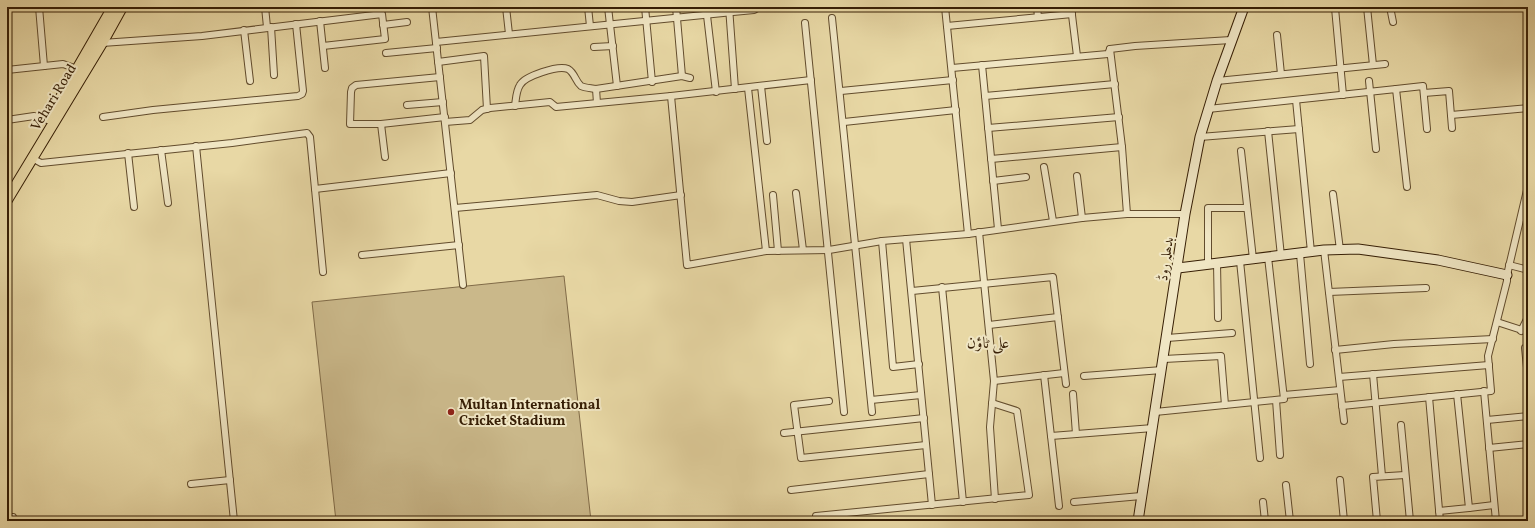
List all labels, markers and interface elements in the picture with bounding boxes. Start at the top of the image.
street label: Vehari Road [27,61,82,135]
street label: بدھلہ روڈ [1154,236,1179,282]
district label: علی ٹاؤن [967,333,1009,355]
place label: Multan International Cricket Stadium [459,396,600,431]
marker: Multan International Cricket Stadium [446,407,456,417]

